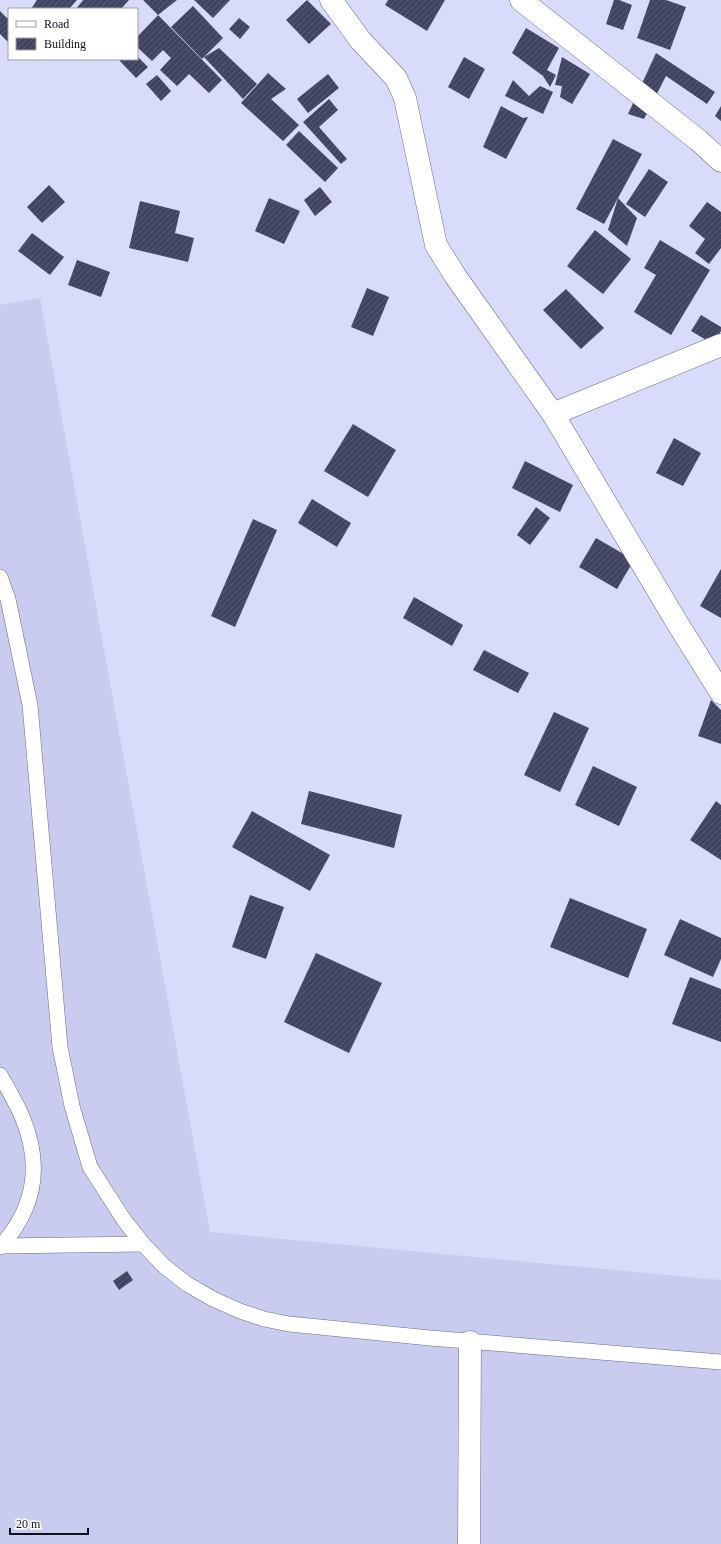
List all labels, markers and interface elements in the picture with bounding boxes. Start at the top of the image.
legend [8,8,138,60]
text: Road [44,17,69,31]
text: Building [44,37,86,51]
scale bar [10,1510,88,1536]
text: 20 m [16,1517,41,1531]

